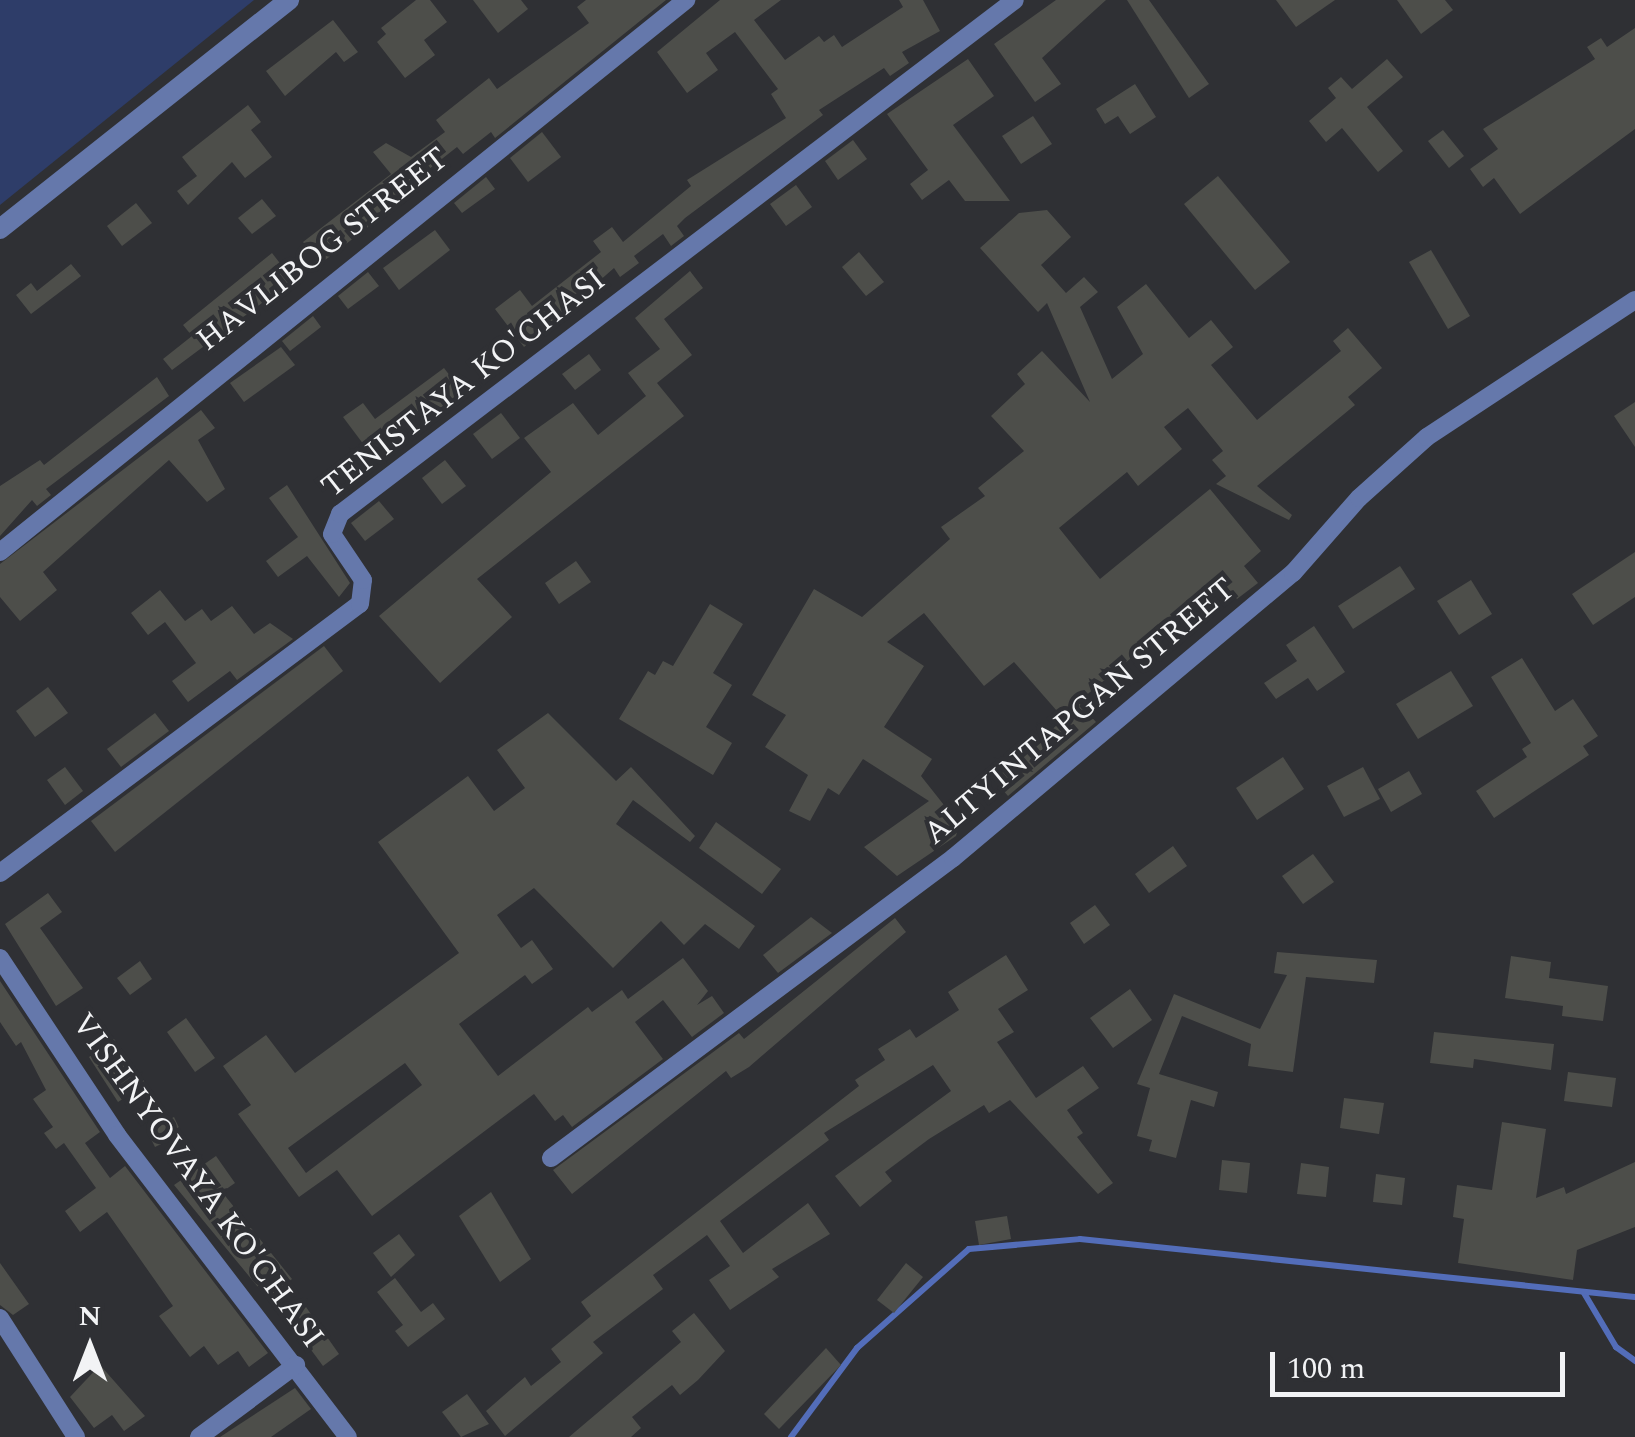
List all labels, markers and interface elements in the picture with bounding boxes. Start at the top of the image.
street label: HАVLIBOG STREET [190,140,456,360]
street label: TENISTAYA KO'CHASI [314,261,614,507]
street label: ALTYINTAPGAN STREET [916,570,1244,854]
street label: VISHNYOVAYA KO'CHASI [63,1006,331,1356]
north arrow [40,1297,140,1397]
scale bar [1275,1332,1570,1394]
text: 100 m [1287,1346,1365,1392]

